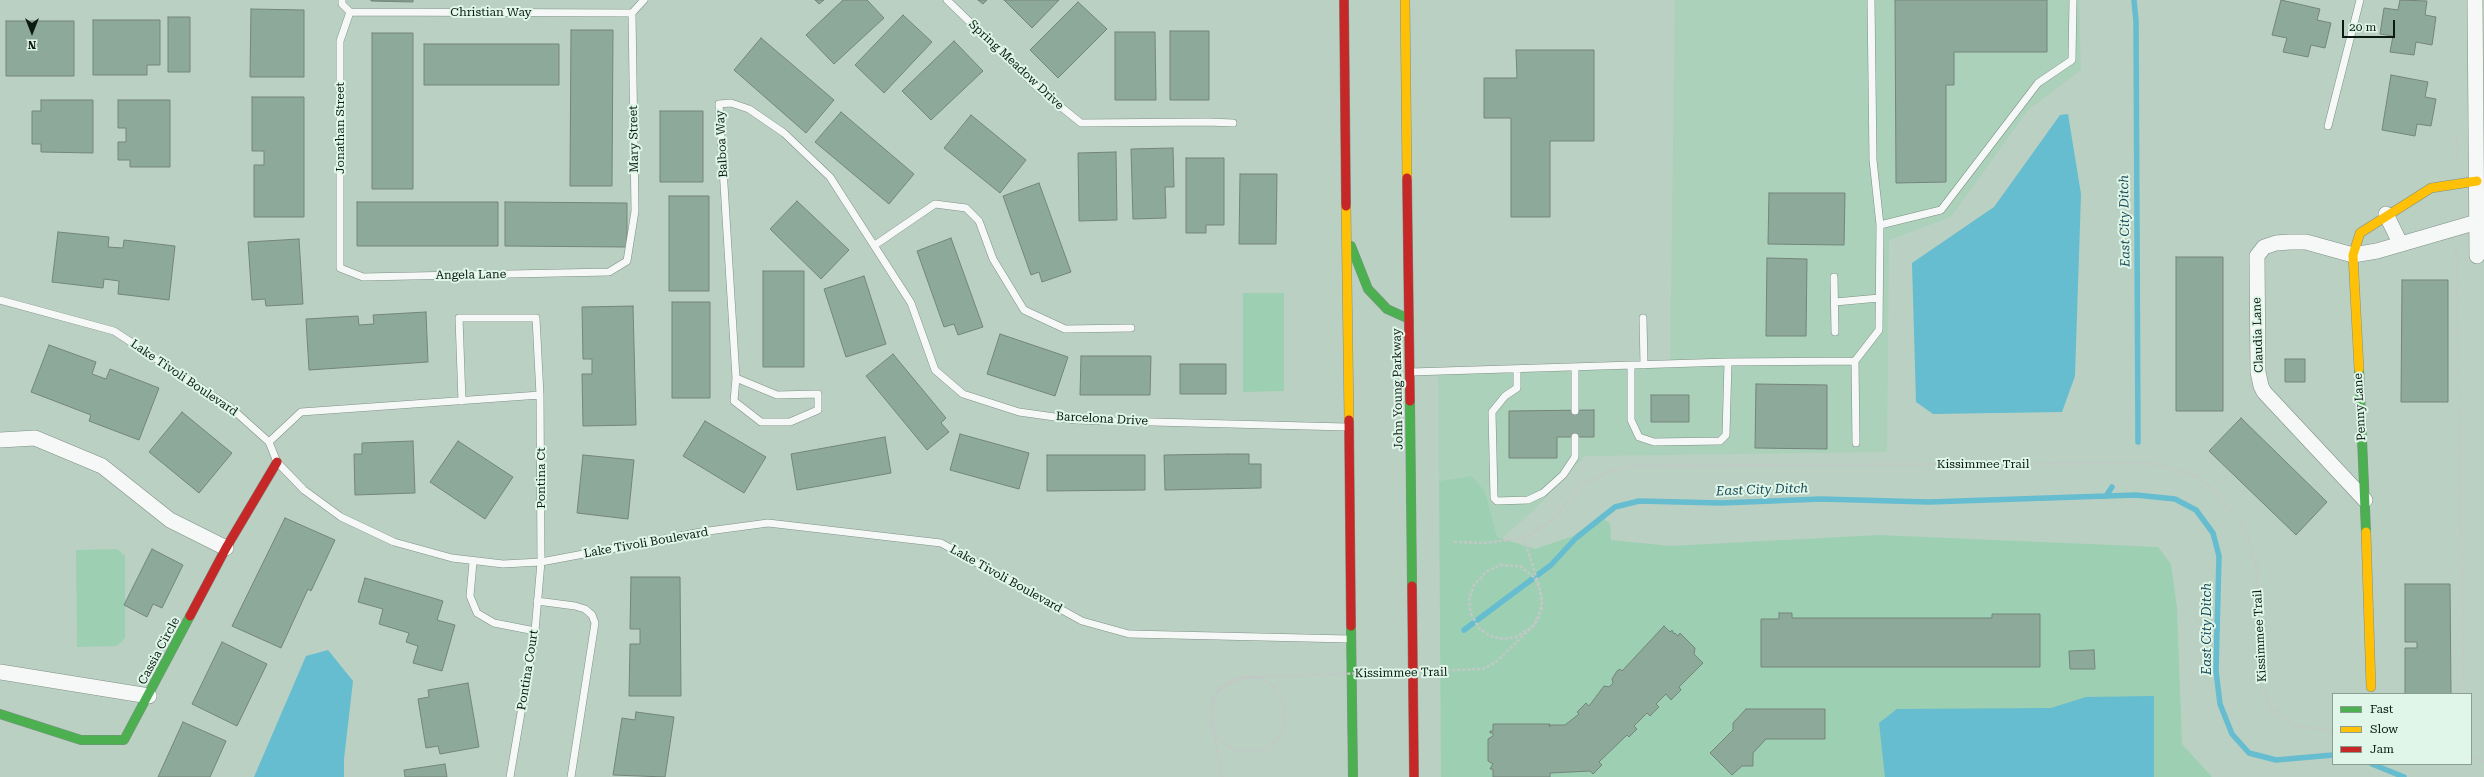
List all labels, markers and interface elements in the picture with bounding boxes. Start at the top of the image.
street label: Christian Way [450,5,532,19]
north arrow [12,12,52,52]
scale bar [2344,12,2397,38]
street label: Spring Meadow Drive [965,17,1067,113]
text: 20 m [2349,20,2376,34]
text: N [28,38,36,51]
street label: Jonathan Street [333,82,347,174]
street label: Mary Street [626,105,642,173]
street label: Balboa Way [713,110,731,178]
water label: East City Ditch [2116,175,2134,267]
street label: Angela Lane [436,267,506,283]
street label: Claudia Lane [2249,297,2267,373]
street label: John Young Parkway [1390,328,1406,450]
street label: Lake Tivoli Boulevard [128,337,240,419]
street label: Penny Lane [2351,373,2369,441]
street label: Barcelona Drive [1056,409,1148,429]
street label: Pontina Ct [534,447,548,509]
street label: Kissimmee Trail [1937,457,2029,471]
water label: East City Ditch [1716,481,1808,499]
street label: Lake Tivoli Boulevard [583,525,709,561]
street label: Lake Tivoli Boulevard [947,542,1065,616]
water label: East City Ditch [2199,583,2215,675]
street label: Kissimmee Trail [2250,589,2270,683]
street label: Cassia Circle [135,615,183,687]
street label: Pontina Court [515,629,541,711]
street label: Kissimmee Trail [1355,665,1447,681]
legend [2332,693,2472,765]
text: Fast [2370,702,2393,716]
text: Slow [2370,722,2398,736]
text: Jam [2370,742,2394,756]

